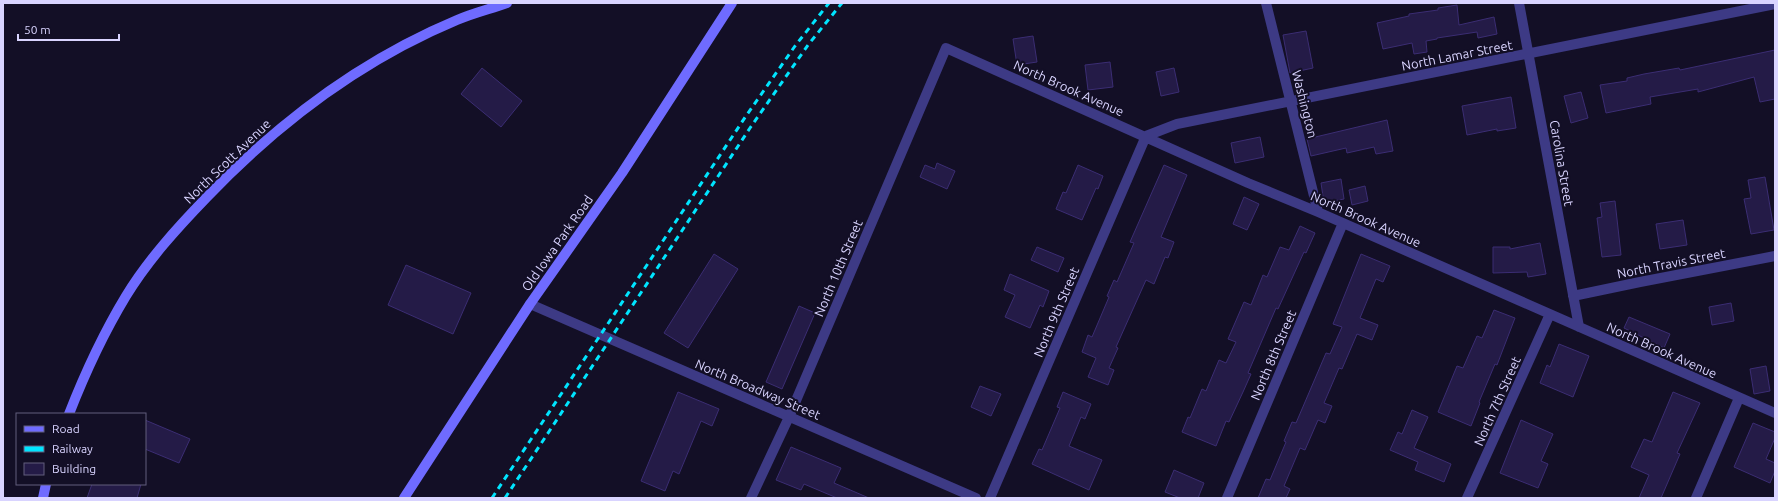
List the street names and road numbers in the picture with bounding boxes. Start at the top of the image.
street label: North Lamar Street [1400,37,1514,73]
street label: North Brook Avenue [1012,57,1126,119]
street label: Washington [1290,68,1320,140]
street label: North Scott Avenue [181,116,273,206]
street label: Carolina Street [1548,119,1576,207]
street label: North Brook Avenue [1309,188,1423,250]
street label: Old Iowa Park Road [519,192,595,294]
street label: North 10th Street [811,217,865,319]
street label: North Travis Street [1616,246,1726,280]
street label: North 9th Street [1031,265,1081,359]
street label: North 8th Street [1248,308,1298,402]
street label: North Brook Avenue [1605,319,1719,381]
street label: North 7th Street [1471,354,1523,448]
street label: North Broadway Street [693,356,823,422]

